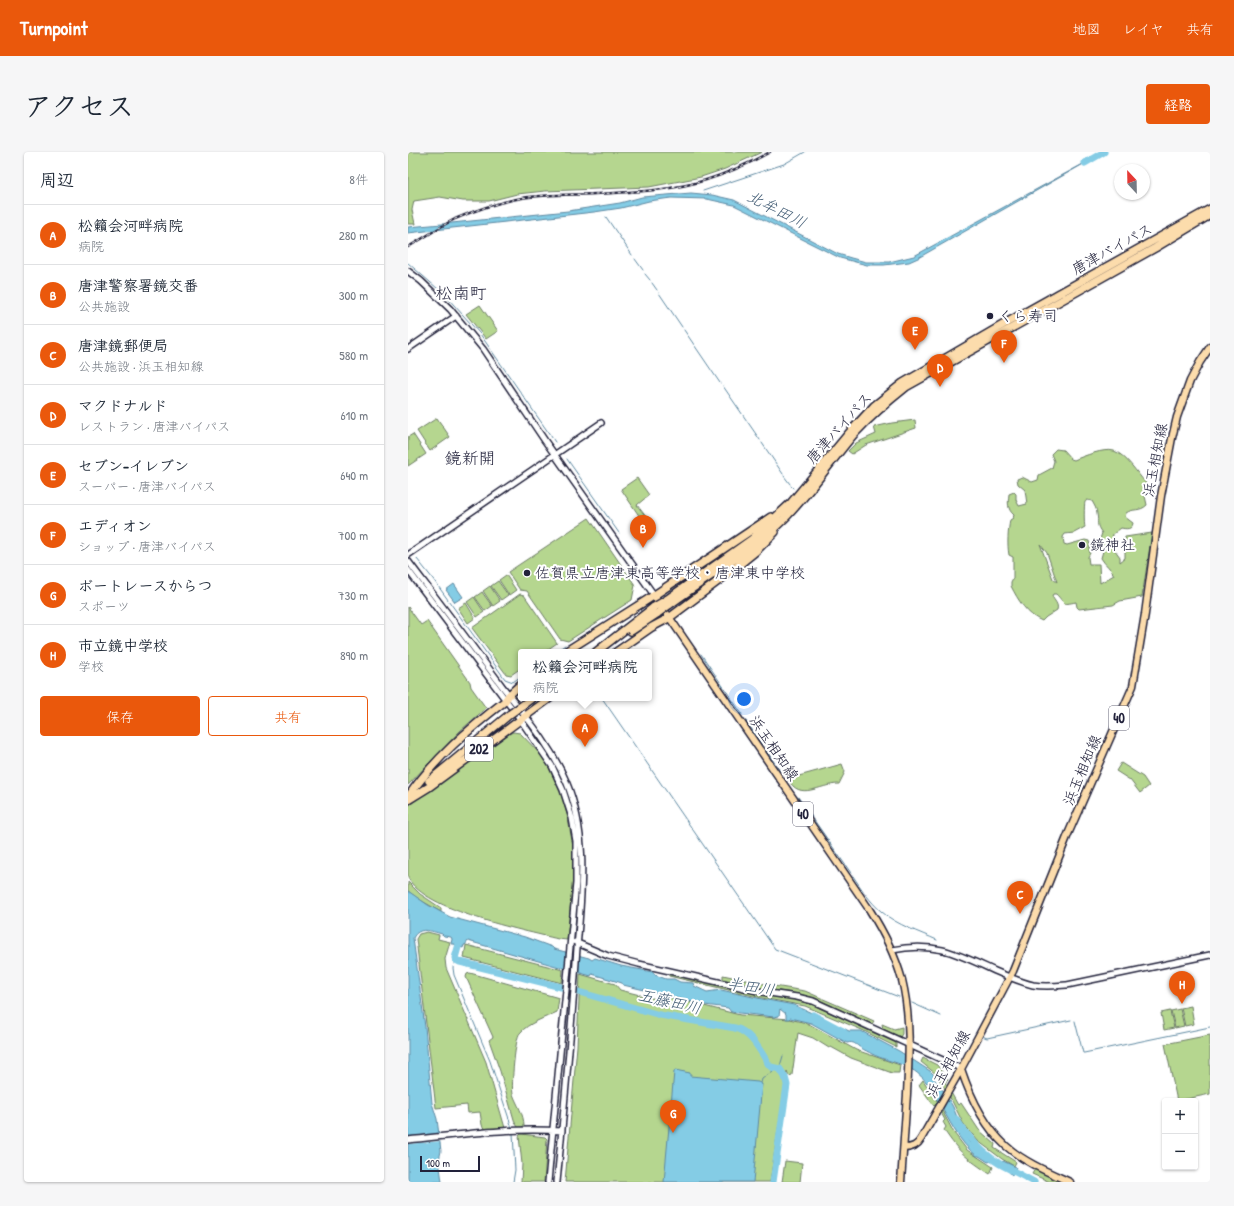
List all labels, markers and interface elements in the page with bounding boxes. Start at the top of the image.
text: Turnpoint [20,15,88,41]
text: 地図 [1073,19,1101,38]
text: レイヤ [1123,19,1164,38]
text: 共有 [1186,19,1214,38]
button: 経路 [1146,84,1210,124]
text: アクセス [24,87,134,125]
north arrow [1114,164,1150,200]
text: 周辺 [40,168,74,191]
text: 8件 [349,170,368,188]
water label: 北牟田川 [743,185,811,233]
text: 松籟会河畔病院 [78,215,183,236]
street label: 唐津バイパス [1067,218,1156,279]
text: A [50,226,56,244]
text: 280 m [339,226,368,244]
text: 病院 [78,237,104,255]
text: 唐津警察署鏡交番 [78,275,198,296]
district label: 松南町 [436,281,487,304]
text: B [50,286,56,304]
text: 300 m [339,286,368,304]
text: 公共施設 [78,297,130,315]
place label: くら寿司 [998,305,1058,326]
marker: くら寿司 [985,311,995,321]
pin: E [902,317,928,350]
pin: F [991,330,1017,363]
text: 唐津鏡郵便局 [78,335,168,356]
text: C [49,346,57,364]
text: 580 m [339,346,368,364]
pin: D [927,354,953,387]
text: 公共施設 · 浜玉相知線 [78,357,204,375]
street label: 唐津バイパス [801,387,876,468]
text: マクドナルド [78,395,167,416]
text: D [50,406,56,424]
text: 610 m [340,406,368,424]
text: レストラン · 唐津バイパス [78,417,230,435]
street label: 浜玉相知線 [1137,421,1172,499]
district label: 鏡新開 [445,446,496,469]
text: セブン-イレブン [78,455,189,476]
text: E [50,466,56,484]
text: 640 m [340,466,368,484]
text: スーパー · 唐津バイパス [78,477,216,495]
text: エディオン [78,515,152,536]
pin: B [630,515,656,548]
text: F [51,526,55,544]
text: 700 m [338,526,368,544]
place label: 鏡神社 [1090,534,1135,555]
text: ショップ · 唐津バイパス [78,537,216,555]
marker: 鏡神社 [1077,540,1087,550]
place label: 佐賀県立唐津東高等学校・唐津東中学校 [535,562,805,583]
marker: 佐賀県立唐津東高等学校・唐津東中学校 [522,568,532,578]
text: ボートレースからつ [78,575,212,596]
text: G [50,586,56,604]
text: 730 m [338,586,368,604]
text: スポーツ [78,597,130,615]
text: 市立鏡中学校 [78,635,168,656]
text: H [50,646,56,664]
text: 890 m [340,646,368,664]
popup [518,649,652,701]
text: 松籟会河畔病院 [532,656,638,677]
text: 学校 [78,657,104,675]
text: 病院 [532,678,559,696]
your location [734,689,754,709]
button: 保存 [40,696,200,736]
button: 共有 [208,696,368,736]
road number: 40 [1109,706,1129,730]
street label: 浜玉相知線 [745,711,804,785]
pin: A [572,714,598,747]
street label: 浜玉相知線 [1057,731,1106,808]
road number: 202 [465,737,493,761]
road number: 40 [793,802,813,826]
pin: C [1007,881,1033,914]
water label: 半田川 [726,971,776,1001]
pin: H [1169,971,1195,1004]
water label: 五藤田川 [636,983,704,1019]
street label: 浜玉相知線 [920,1026,975,1102]
map controls [1162,1098,1198,1170]
button: + [1162,1098,1198,1134]
pin: G [660,1100,686,1133]
button: − [1162,1134,1198,1170]
scale bar [420,1154,480,1173]
text: 100 m [426,1156,450,1170]

